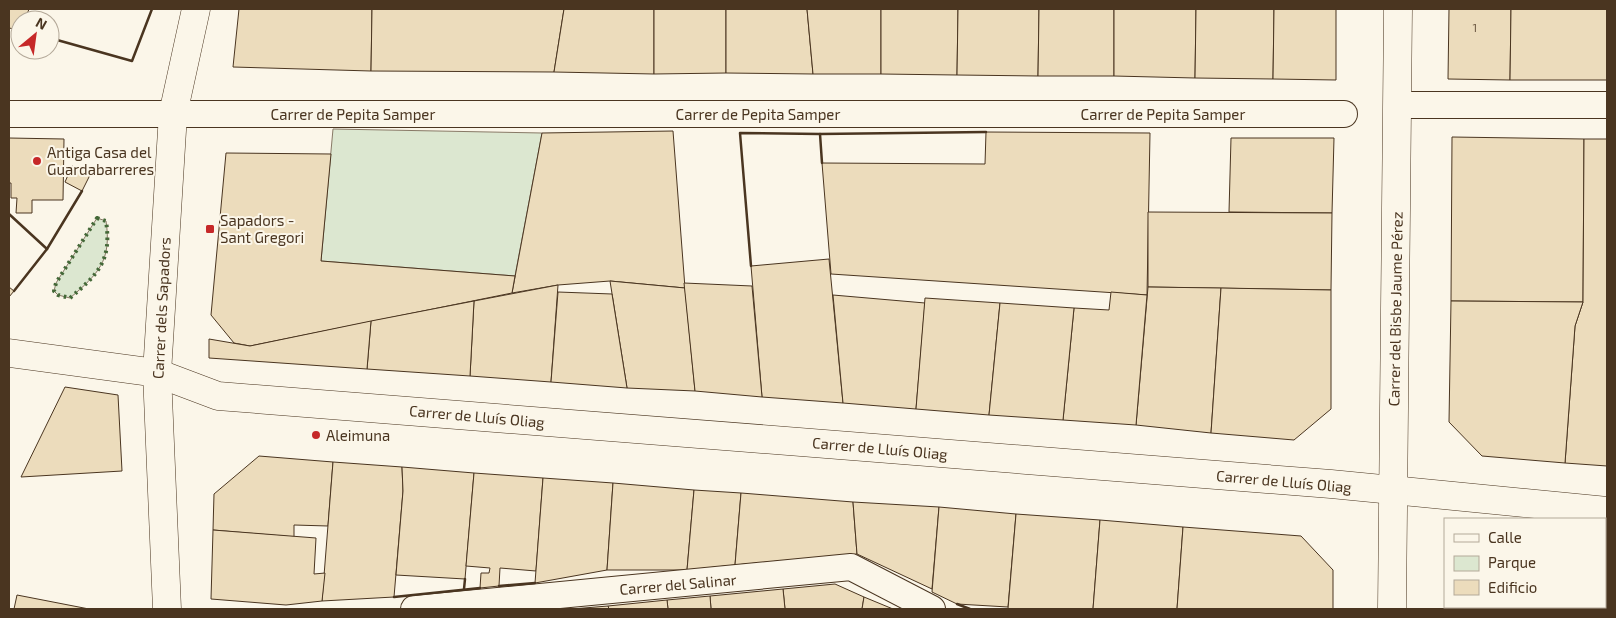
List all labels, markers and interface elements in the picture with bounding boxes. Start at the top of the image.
north arrow [10,10,60,60]
text: N [33,13,50,33]
house number: 1 [1473,20,1477,34]
street label: Carrer de Pepita Samper [271,105,435,123]
street label: Carrer de Pepita Samper [676,105,840,123]
street label: Carrer de Pepita Samper [1081,105,1245,123]
place label: Antiga Casa del Guardabarreres [47,143,154,178]
marker: Antiga Casa del Guardabarreres [31,155,43,167]
place label: Sapadors - Sant Gregori [220,211,304,246]
street label: Carrer del Bisbe Jaume Pérez [1384,211,1406,407]
marker: Sapadors - Sant Gregori [204,223,216,235]
street label: Carrer dels Sapadors [148,237,174,379]
street label: Carrer de Lluís Oliag [409,401,546,431]
place label: Aleimuna [326,426,390,444]
marker: Aleimuna [310,429,322,441]
street label: Carrer de Lluís Oliag [812,433,949,463]
street label: Carrer de Lluís Oliag [1216,466,1353,496]
legend [1444,518,1606,608]
text: Calle [1488,528,1522,546]
text: Parque [1488,553,1536,571]
street label: Carrer del Salinar [619,570,737,598]
text: Edificio [1488,578,1537,596]

